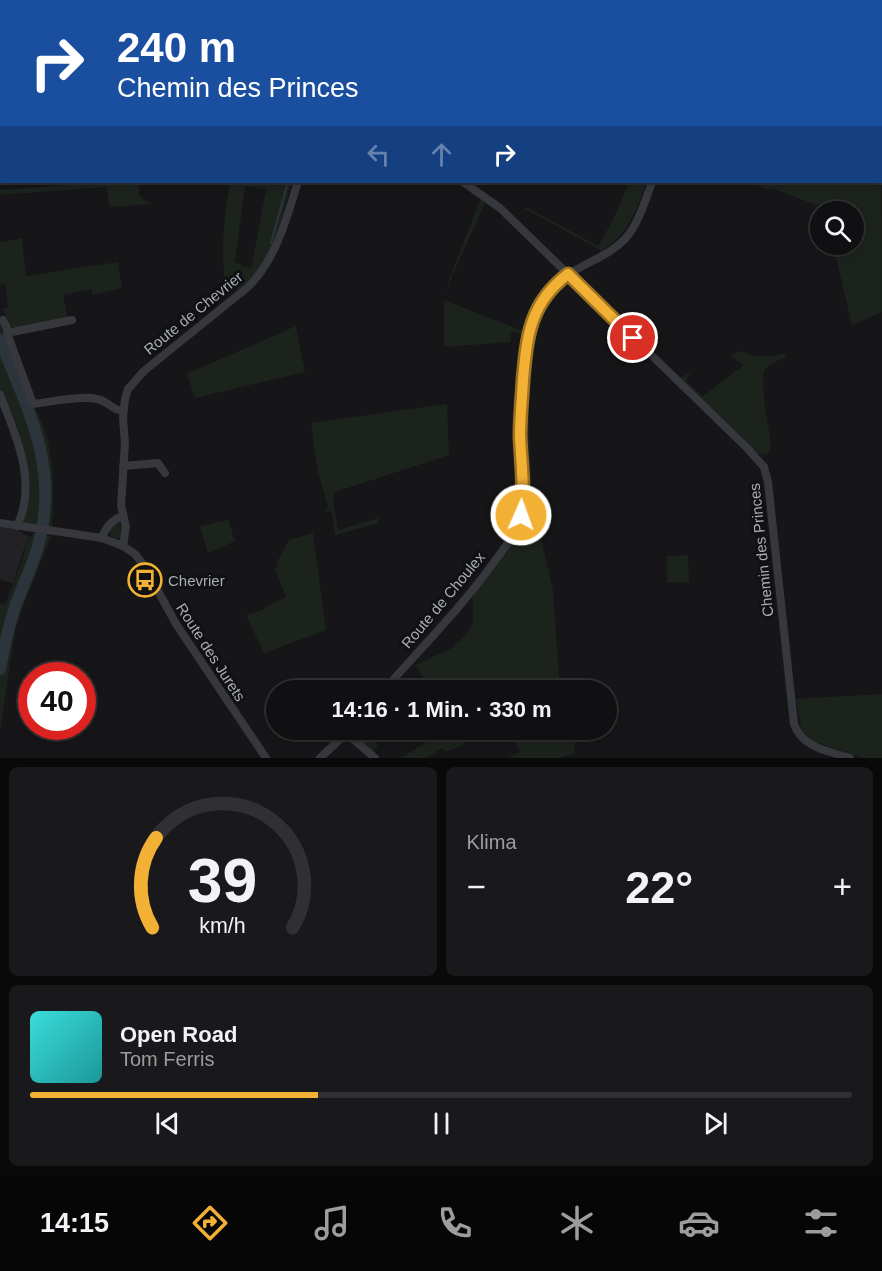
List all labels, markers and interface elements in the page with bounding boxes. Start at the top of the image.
icon: right [18,24,96,102]
text: 240 m [117,24,236,71]
text: Chemin des Princes [117,73,359,103]
icon: left [362,138,395,171]
icon: ahead [425,138,458,171]
icon: right [488,138,521,171]
map controls [810,201,864,255]
button: search [810,201,864,255]
street label: Route de Chevrier [140,268,246,358]
pin [607,312,658,363]
icon: arrive [616,321,649,354]
street label: Chemin des Princes [746,482,776,618]
position arrow [489,483,553,547]
street label: Route de Choulex [398,548,488,651]
bus stop icon: Chevrier [127,562,163,598]
place label: Chevrier [168,572,225,589]
street label: Route des Jurets [173,600,249,704]
speed limit sign: 40 [18,662,96,740]
text: 14:16 · 1 Min. · 330 m [331,697,552,722]
text: Klima [467,831,517,853]
text: 39 [188,846,257,915]
text: 22° [625,862,693,913]
text: − [467,868,486,905]
text: + [833,868,852,905]
text: km/h [200,915,246,939]
text: Open Road [120,1022,237,1047]
text: Tom Ferris [120,1048,214,1070]
icon: previous [151,1107,184,1140]
icon: pause [425,1107,458,1140]
icon: next [699,1107,732,1140]
icon: directions [189,1202,231,1244]
icon: music [311,1202,353,1244]
icon: phone [434,1202,476,1244]
icon: climate [556,1202,598,1244]
icon: car [678,1202,720,1244]
icon: filters [800,1202,842,1244]
text: 14:15 [40,1208,109,1238]

